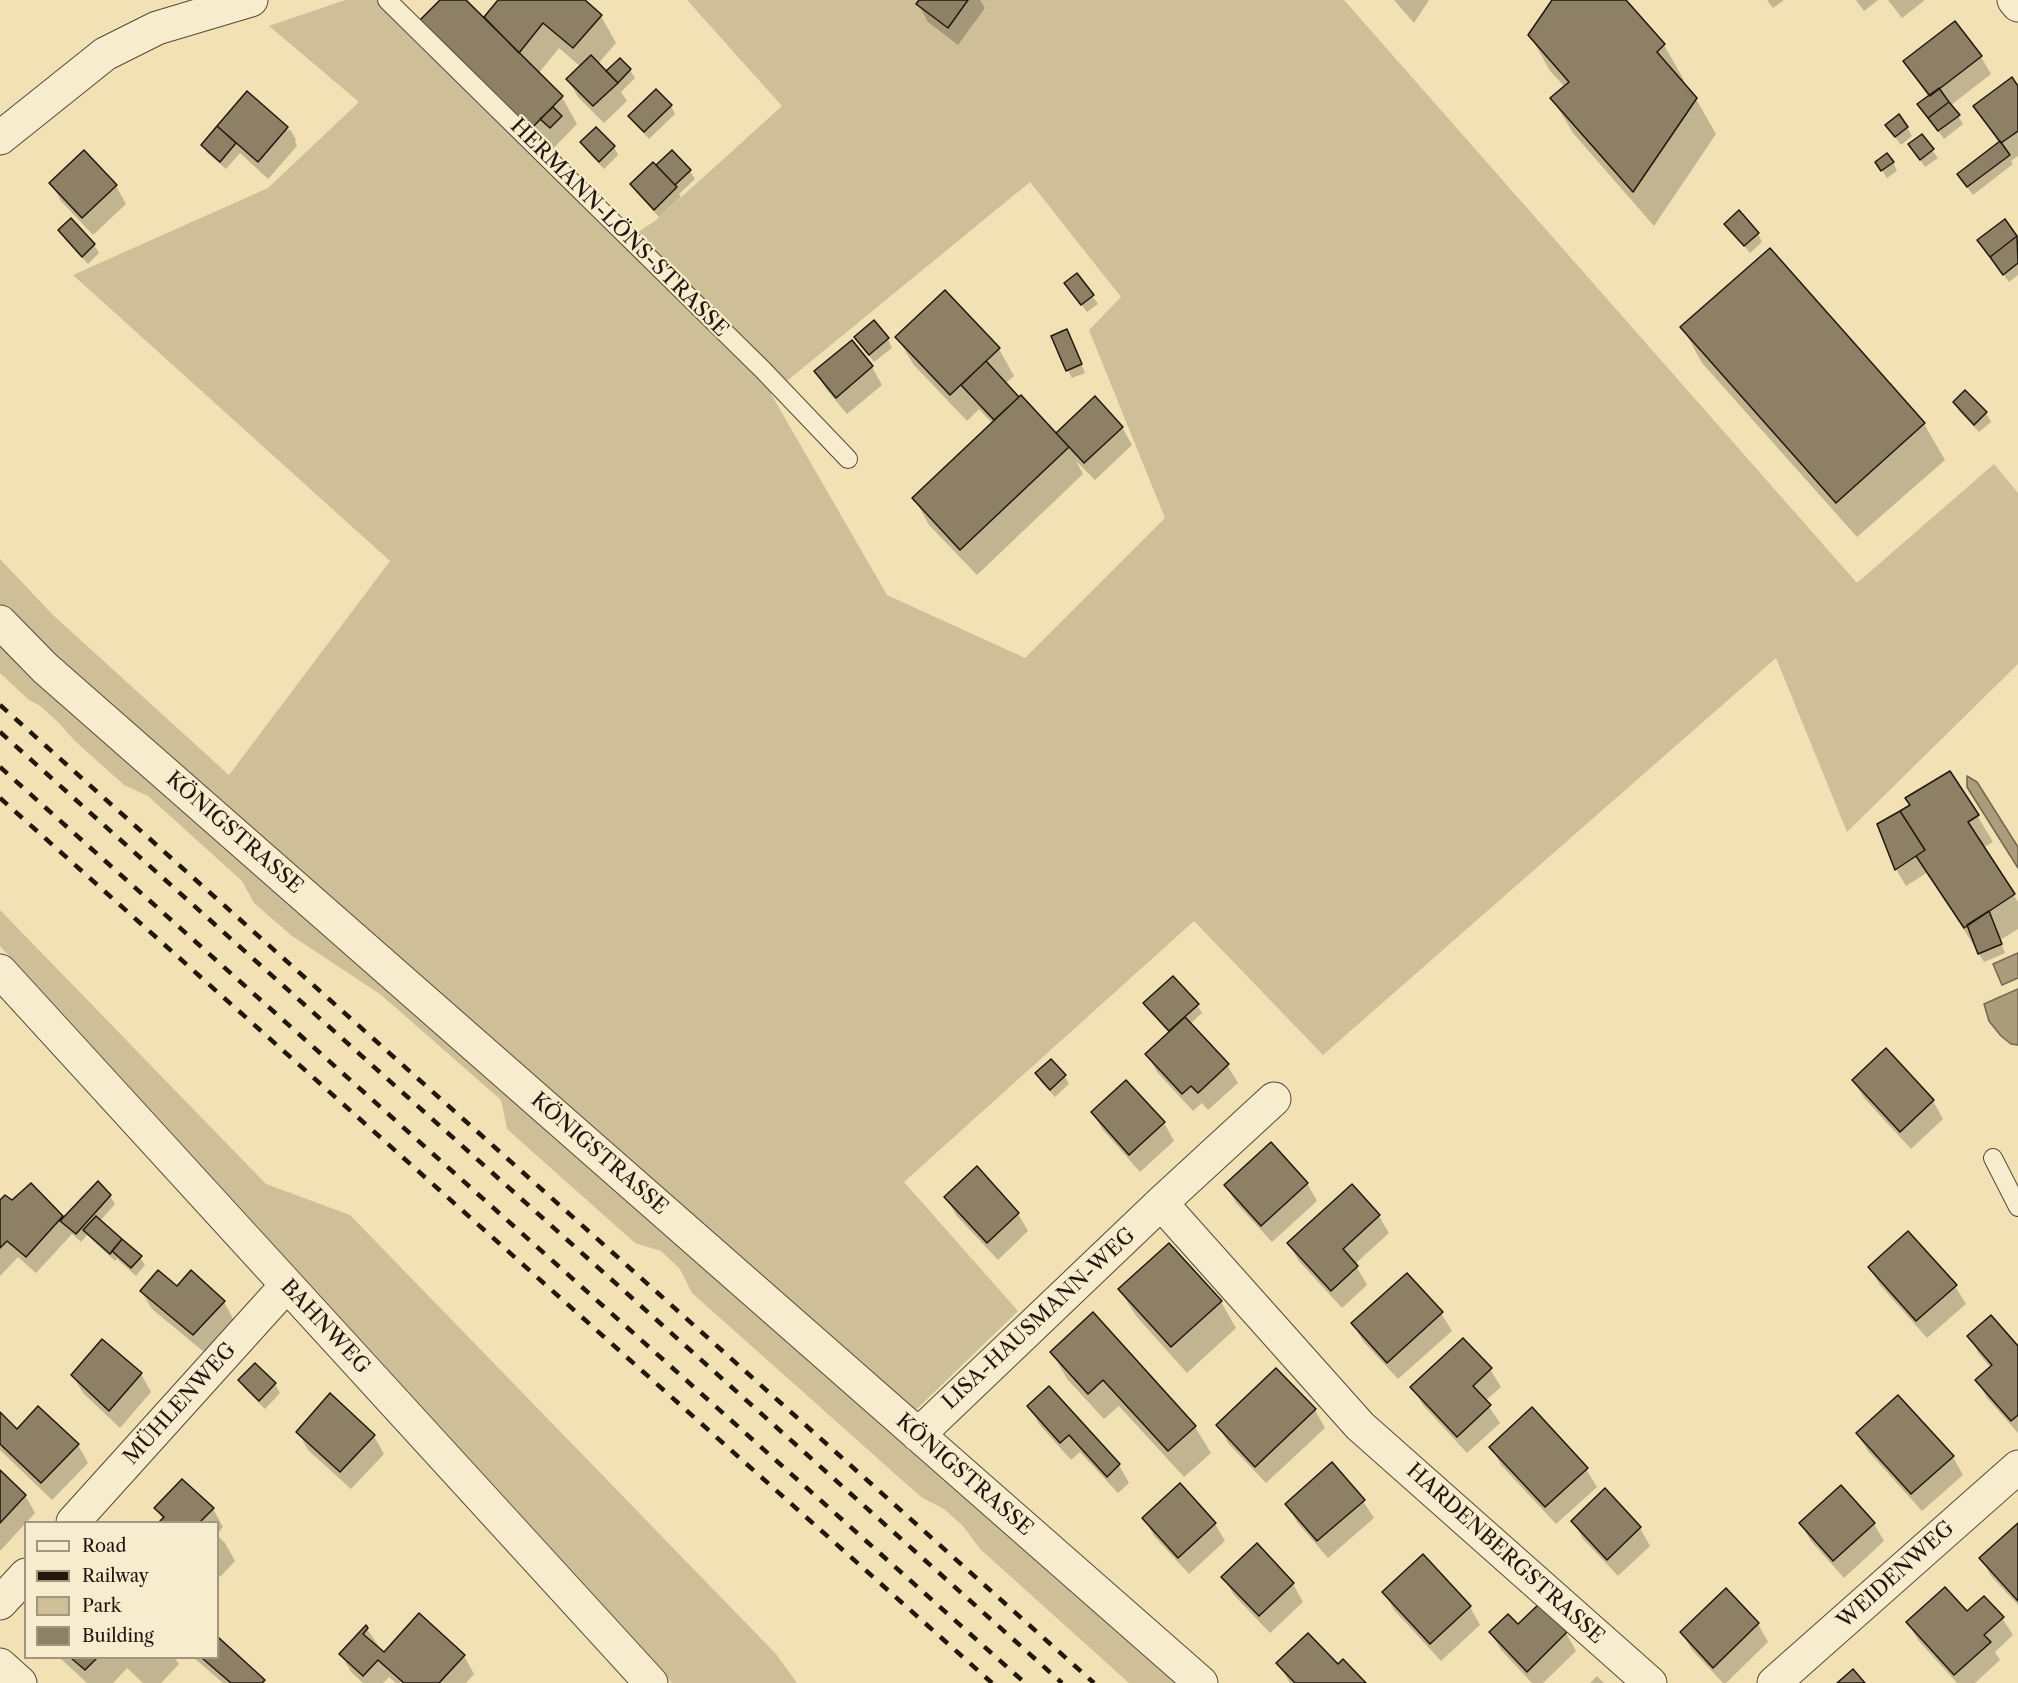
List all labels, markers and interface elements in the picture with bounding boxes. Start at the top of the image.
street label: HERMANN-LÖNS-STRASSE [505,114,733,342]
street label: KÖNIGSTRASSE [160,767,308,899]
street label: KÖNIGSTRASSE [525,1088,673,1220]
street label: LISA-HAUSMANN-WEG [937,1223,1141,1415]
street label: BAHNWEG [275,1275,375,1379]
street label: MÜHLENWEG [119,1338,241,1470]
street label: KÖNIGSTRASSE [890,1409,1038,1541]
street label: HARDENBERGSTRASSE [1401,1458,1609,1650]
street label: WEIDENWEG [1832,1516,1960,1634]
legend [24,1521,219,1659]
text: Road [82,1535,127,1557]
text: Railway [82,1565,149,1587]
text: Park [82,1595,121,1617]
text: Building [82,1625,154,1647]

